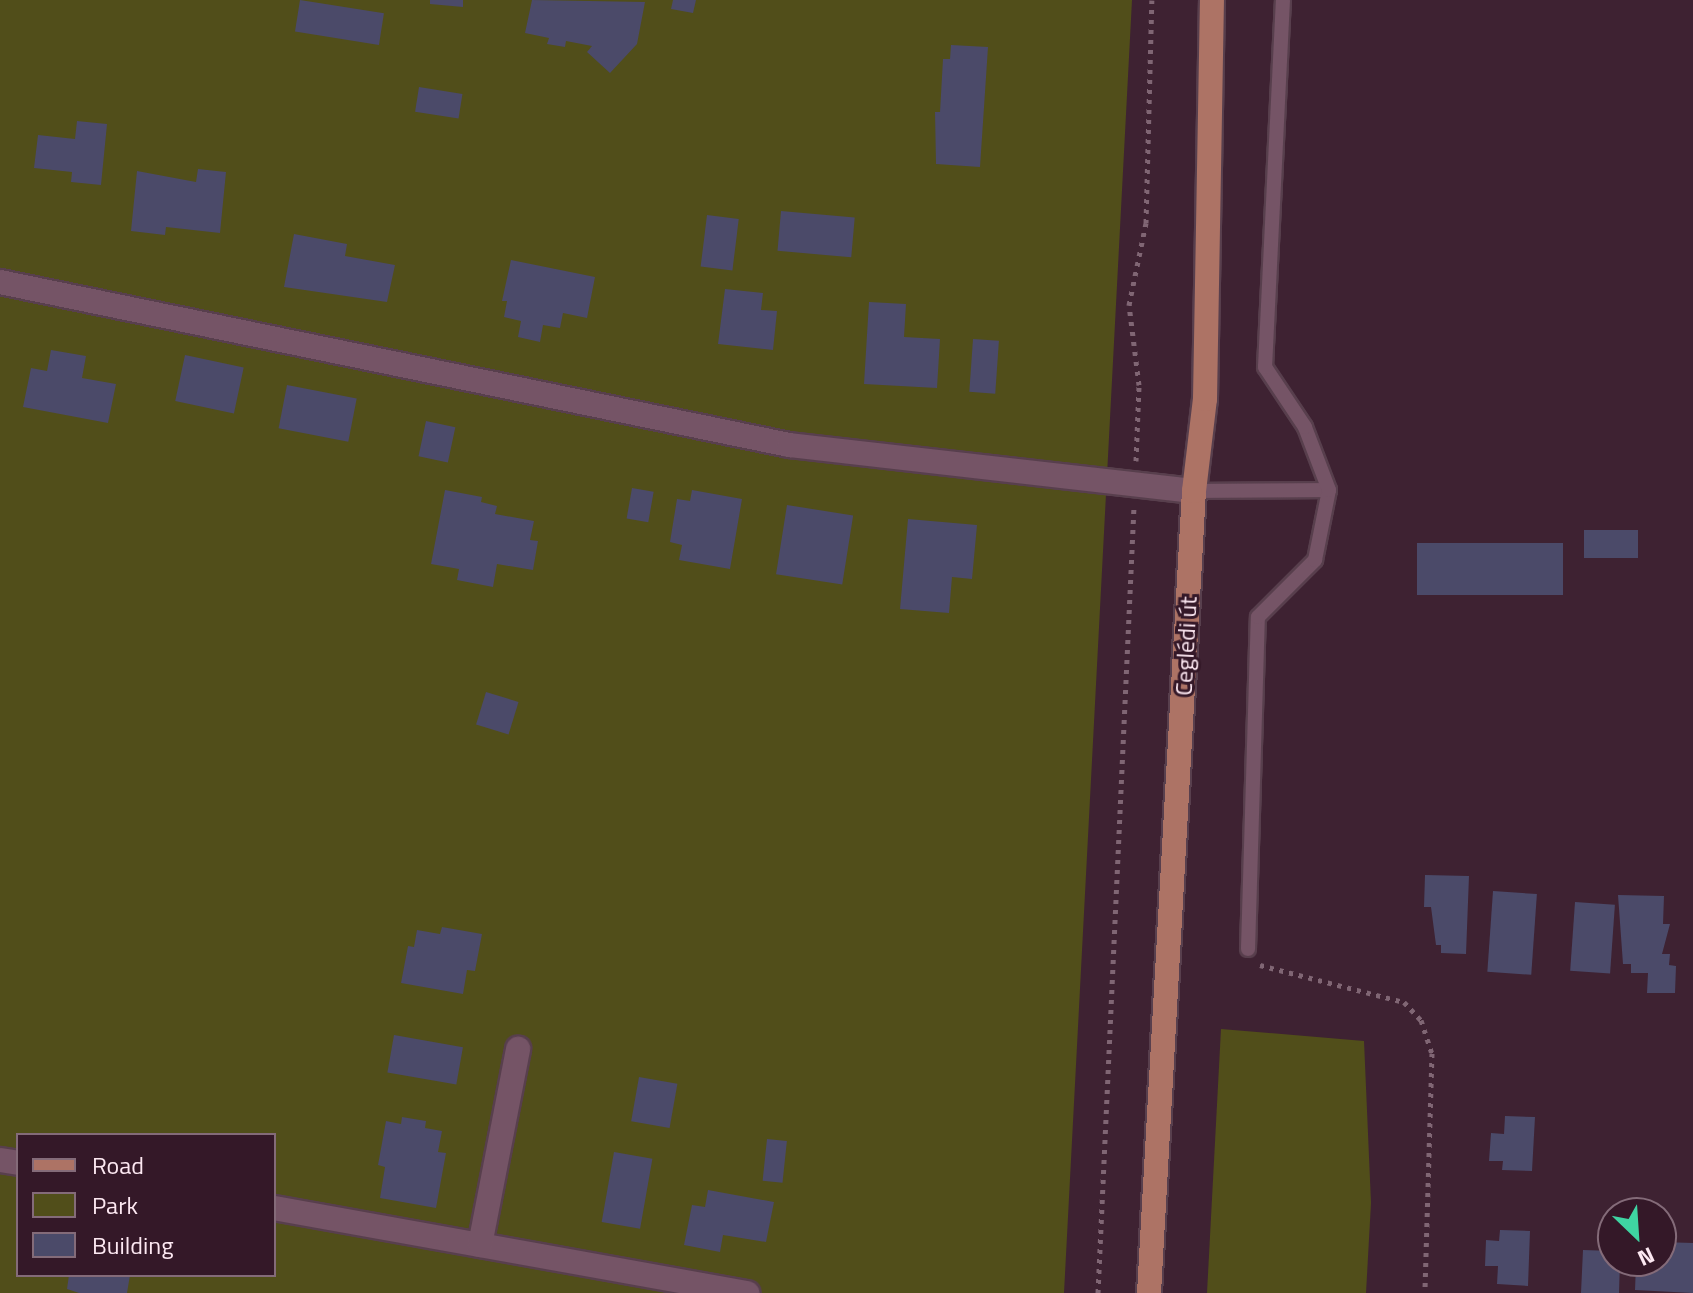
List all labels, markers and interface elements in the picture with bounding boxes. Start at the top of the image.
street label: Ceglédi út [1169,596,1203,696]
legend [16,1133,276,1277]
text: Road [92,1147,144,1183]
text: Park [92,1187,138,1223]
north arrow [1597,1197,1677,1277]
text: Building [92,1227,174,1263]
text: N [1632,1238,1660,1276]

